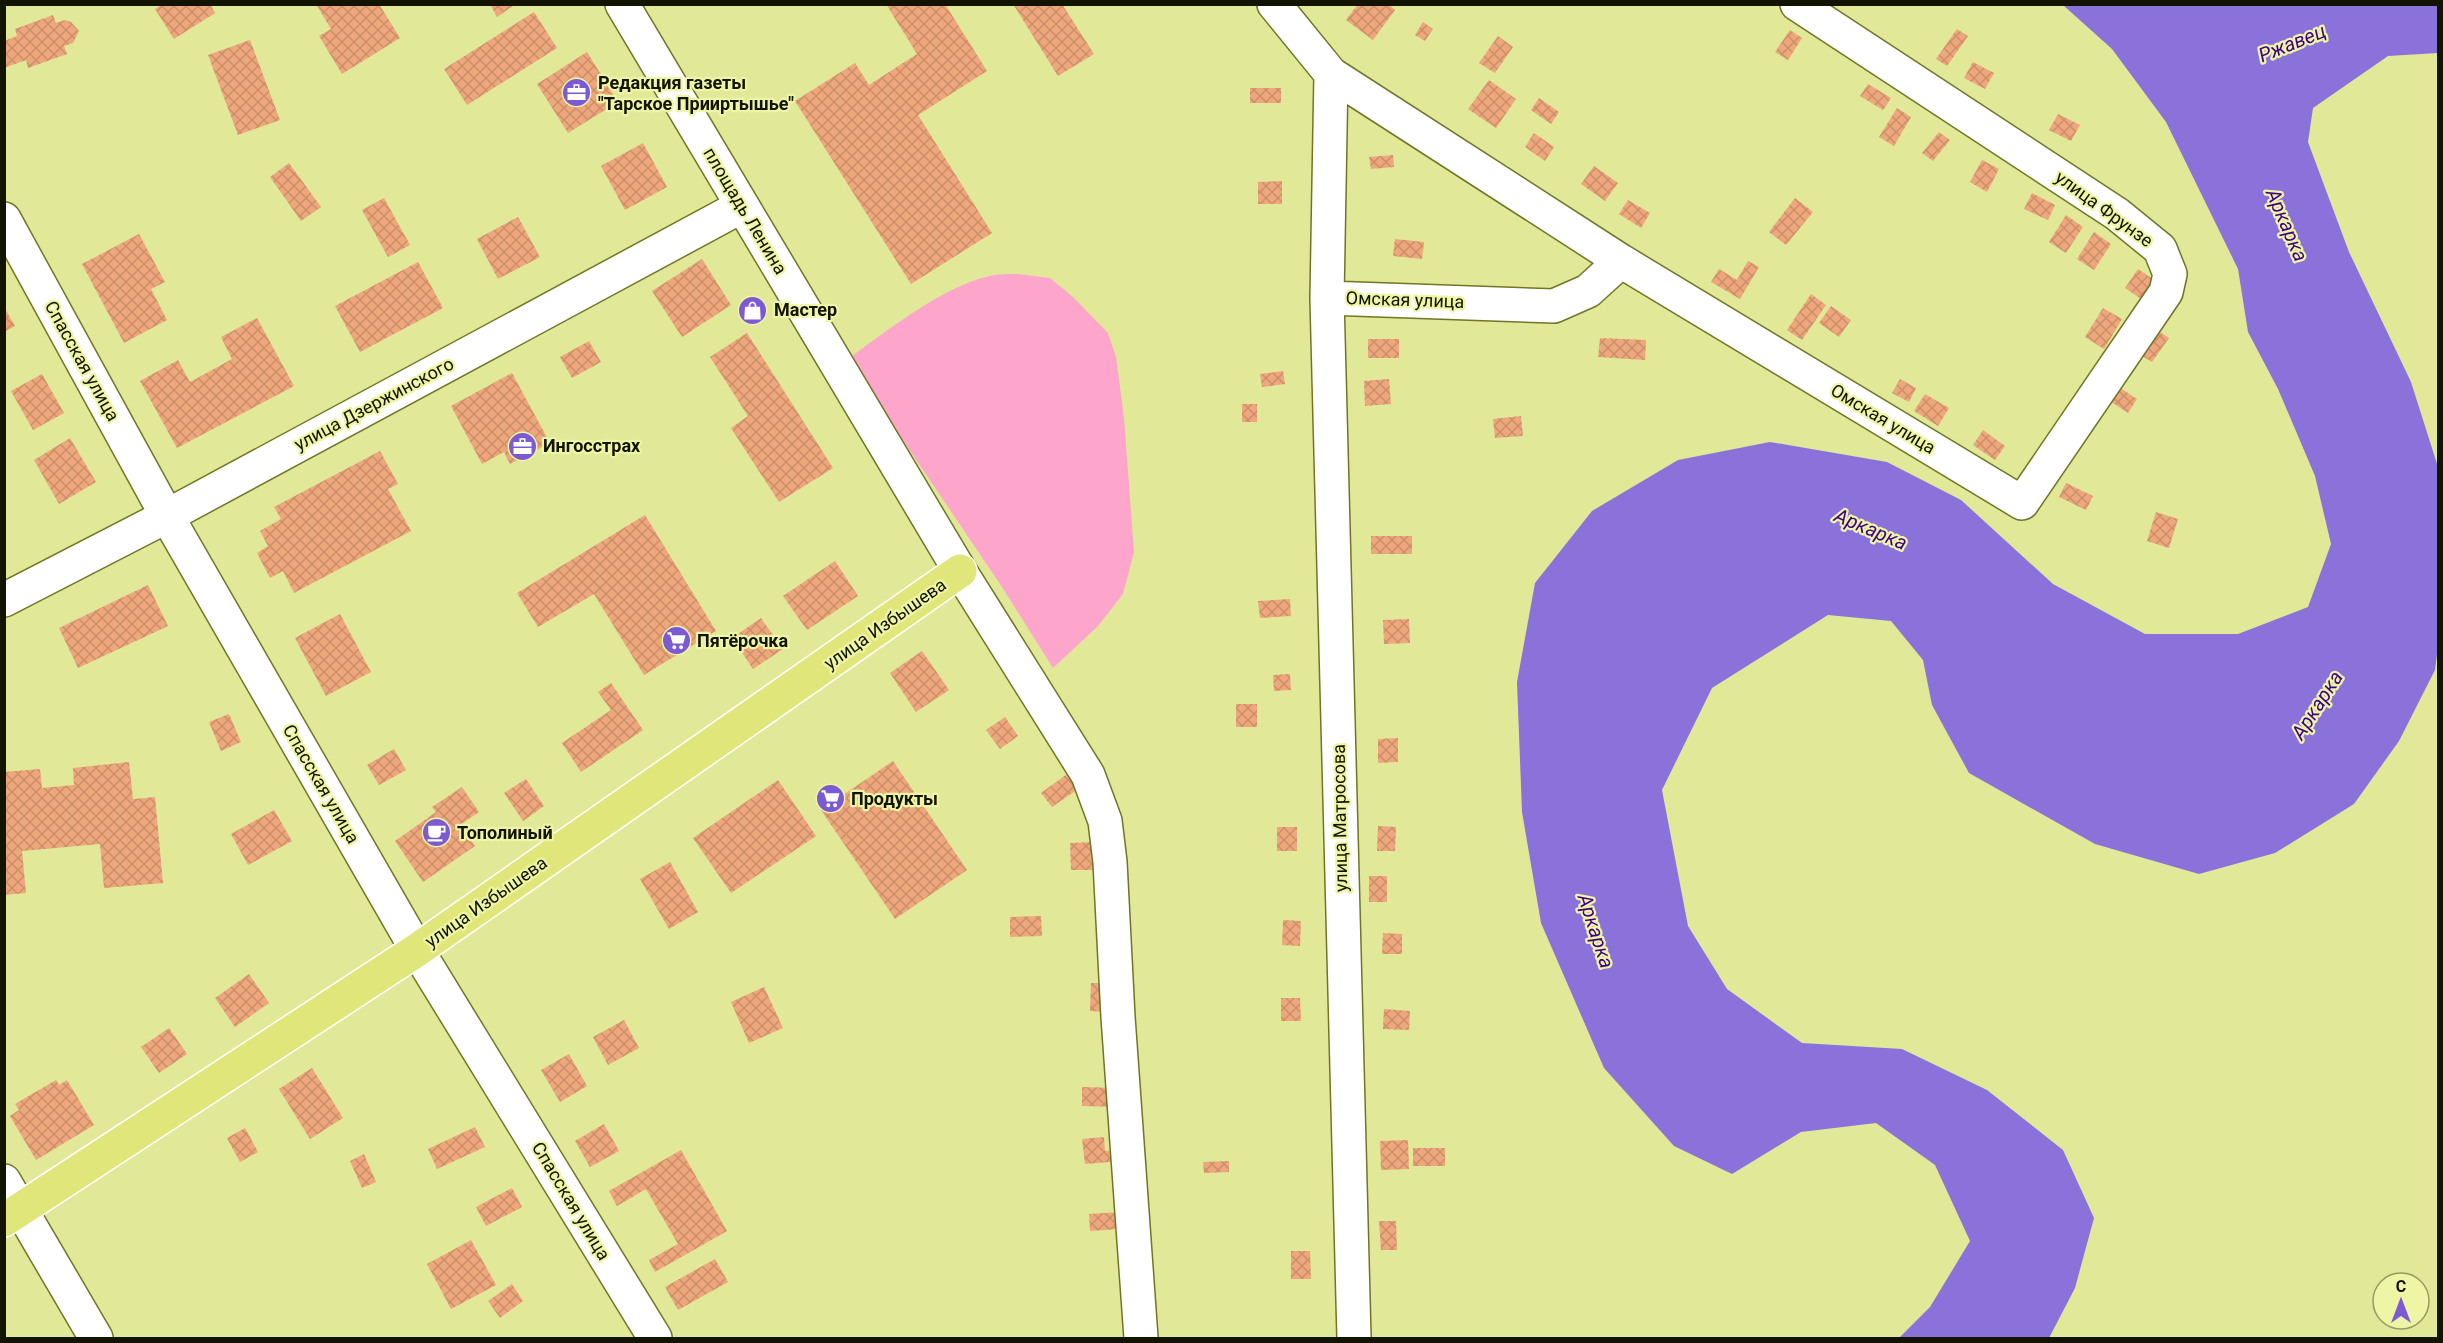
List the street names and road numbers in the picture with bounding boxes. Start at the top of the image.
street label: площадь Ленина [699,144,792,278]
street label: улица Фрунзе [2051,166,2157,251]
street label: Омская улица [1345,287,1465,312]
street label: Спасская улица [41,297,124,424]
street label: улица Дзержинского [290,353,457,454]
street label: Омская улица [1827,379,1939,458]
street label: улица Избышева [820,574,950,673]
street label: Спасская улица [279,720,364,847]
street label: улица Матросова [1328,744,1351,892]
street label: улица Избышева [421,852,551,951]
street label: Спасская улица [528,1138,615,1264]

